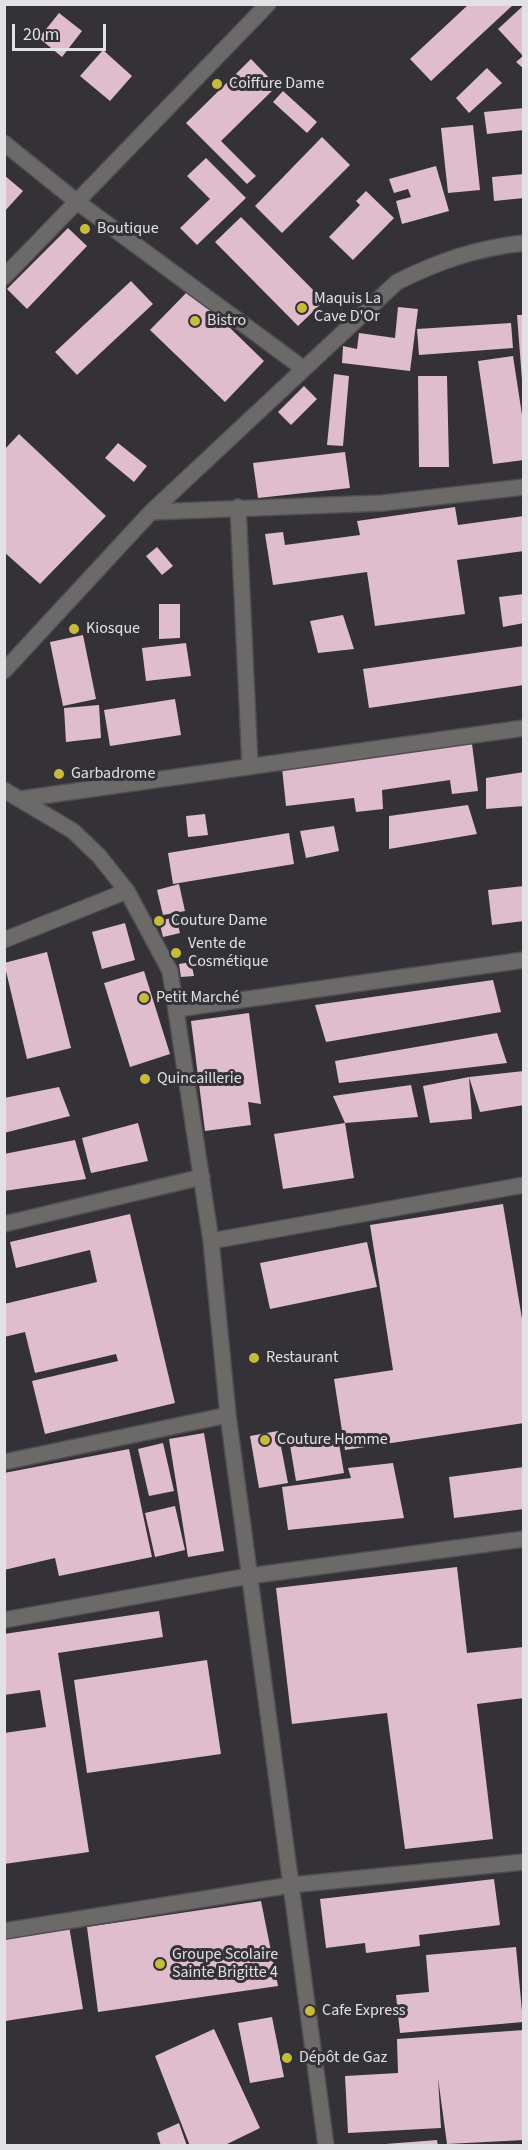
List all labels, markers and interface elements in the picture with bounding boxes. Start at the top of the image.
scale bar [15,12,110,50]
text: 20 m [23,22,59,47]
place label: Coiffure Dame [229,74,324,94]
marker: Coiffure Dame [210,77,224,91]
place label: Boutique [97,219,159,239]
marker: Boutique [78,222,92,236]
place label: Maquis La Cave D'Or [314,289,381,327]
marker: Maquis La Cave D'Or [295,301,309,315]
place label: Bistro [207,311,246,331]
marker: Bistro [188,314,202,328]
place label: Kiosque [86,619,140,639]
marker: Kiosque [67,622,81,636]
place label: Garbadrome [71,764,155,784]
marker: Garbadrome [52,767,66,781]
place label: Couture Dame [171,911,267,931]
marker: Couture Dame [152,914,166,928]
place label: Vente de Cosmétique [188,934,268,972]
marker: Vente de Cosmétique [169,946,183,960]
place label: Petit Marché [156,988,239,1008]
marker: Petit Marché [137,991,151,1005]
place label: Quincaillerie [157,1069,242,1089]
marker: Quincaillerie [138,1072,152,1086]
place label: Restaurant [266,1348,338,1368]
marker: Restaurant [247,1351,261,1365]
place label: Couture Homme [277,1430,388,1450]
marker: Couture Homme [258,1433,272,1447]
place label: Groupe Scolaire Sainte Brigitte 4 [172,1945,278,1983]
marker: Groupe Scolaire Sainte Brigitte 4 [153,1957,167,1971]
place label: Cafe Express [322,2001,406,2021]
marker: Cafe Express [303,2004,317,2018]
place label: Dépôt de Gaz [299,2048,387,2068]
marker: Dépôt de Gaz [280,2051,294,2065]

